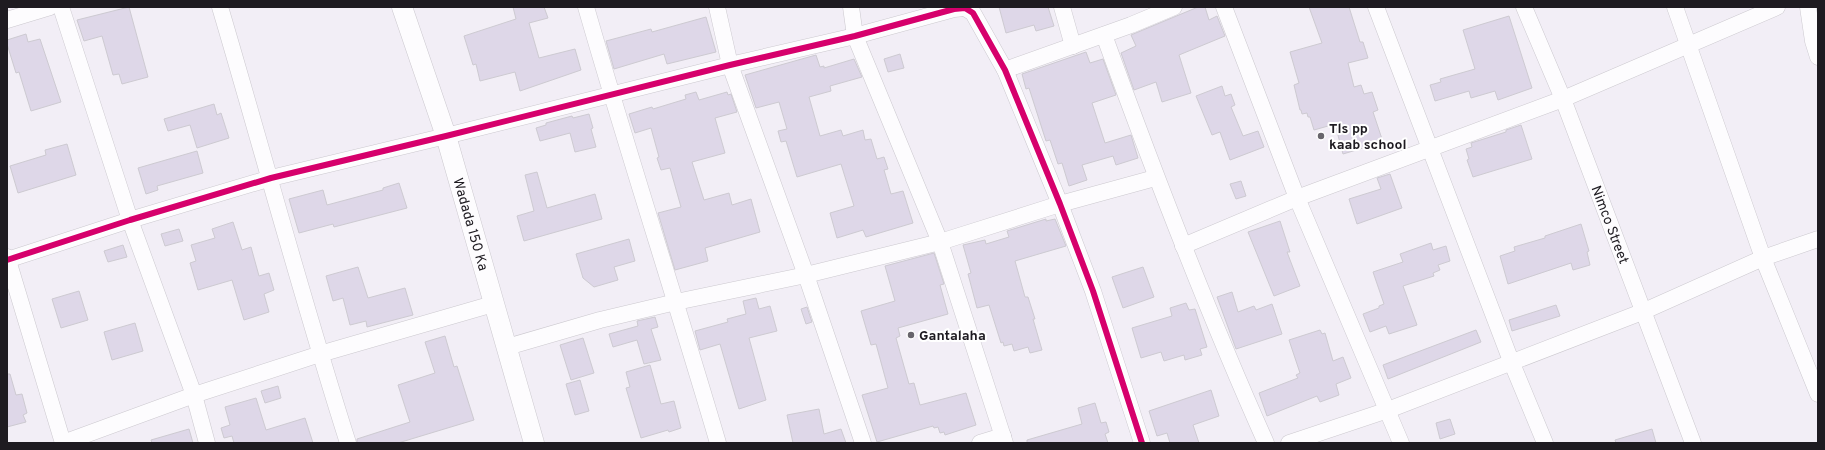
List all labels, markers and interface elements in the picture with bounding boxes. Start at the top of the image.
place label: Tls pp kaab school [1329,121,1407,154]
marker: Tls pp kaab school [1316,131,1326,141]
street label: Wadada 150 Ka [448,176,491,273]
street label: Nimco Street [1586,183,1632,266]
place label: Gantalaha [919,328,986,345]
marker: Gantalaha [906,330,916,340]

